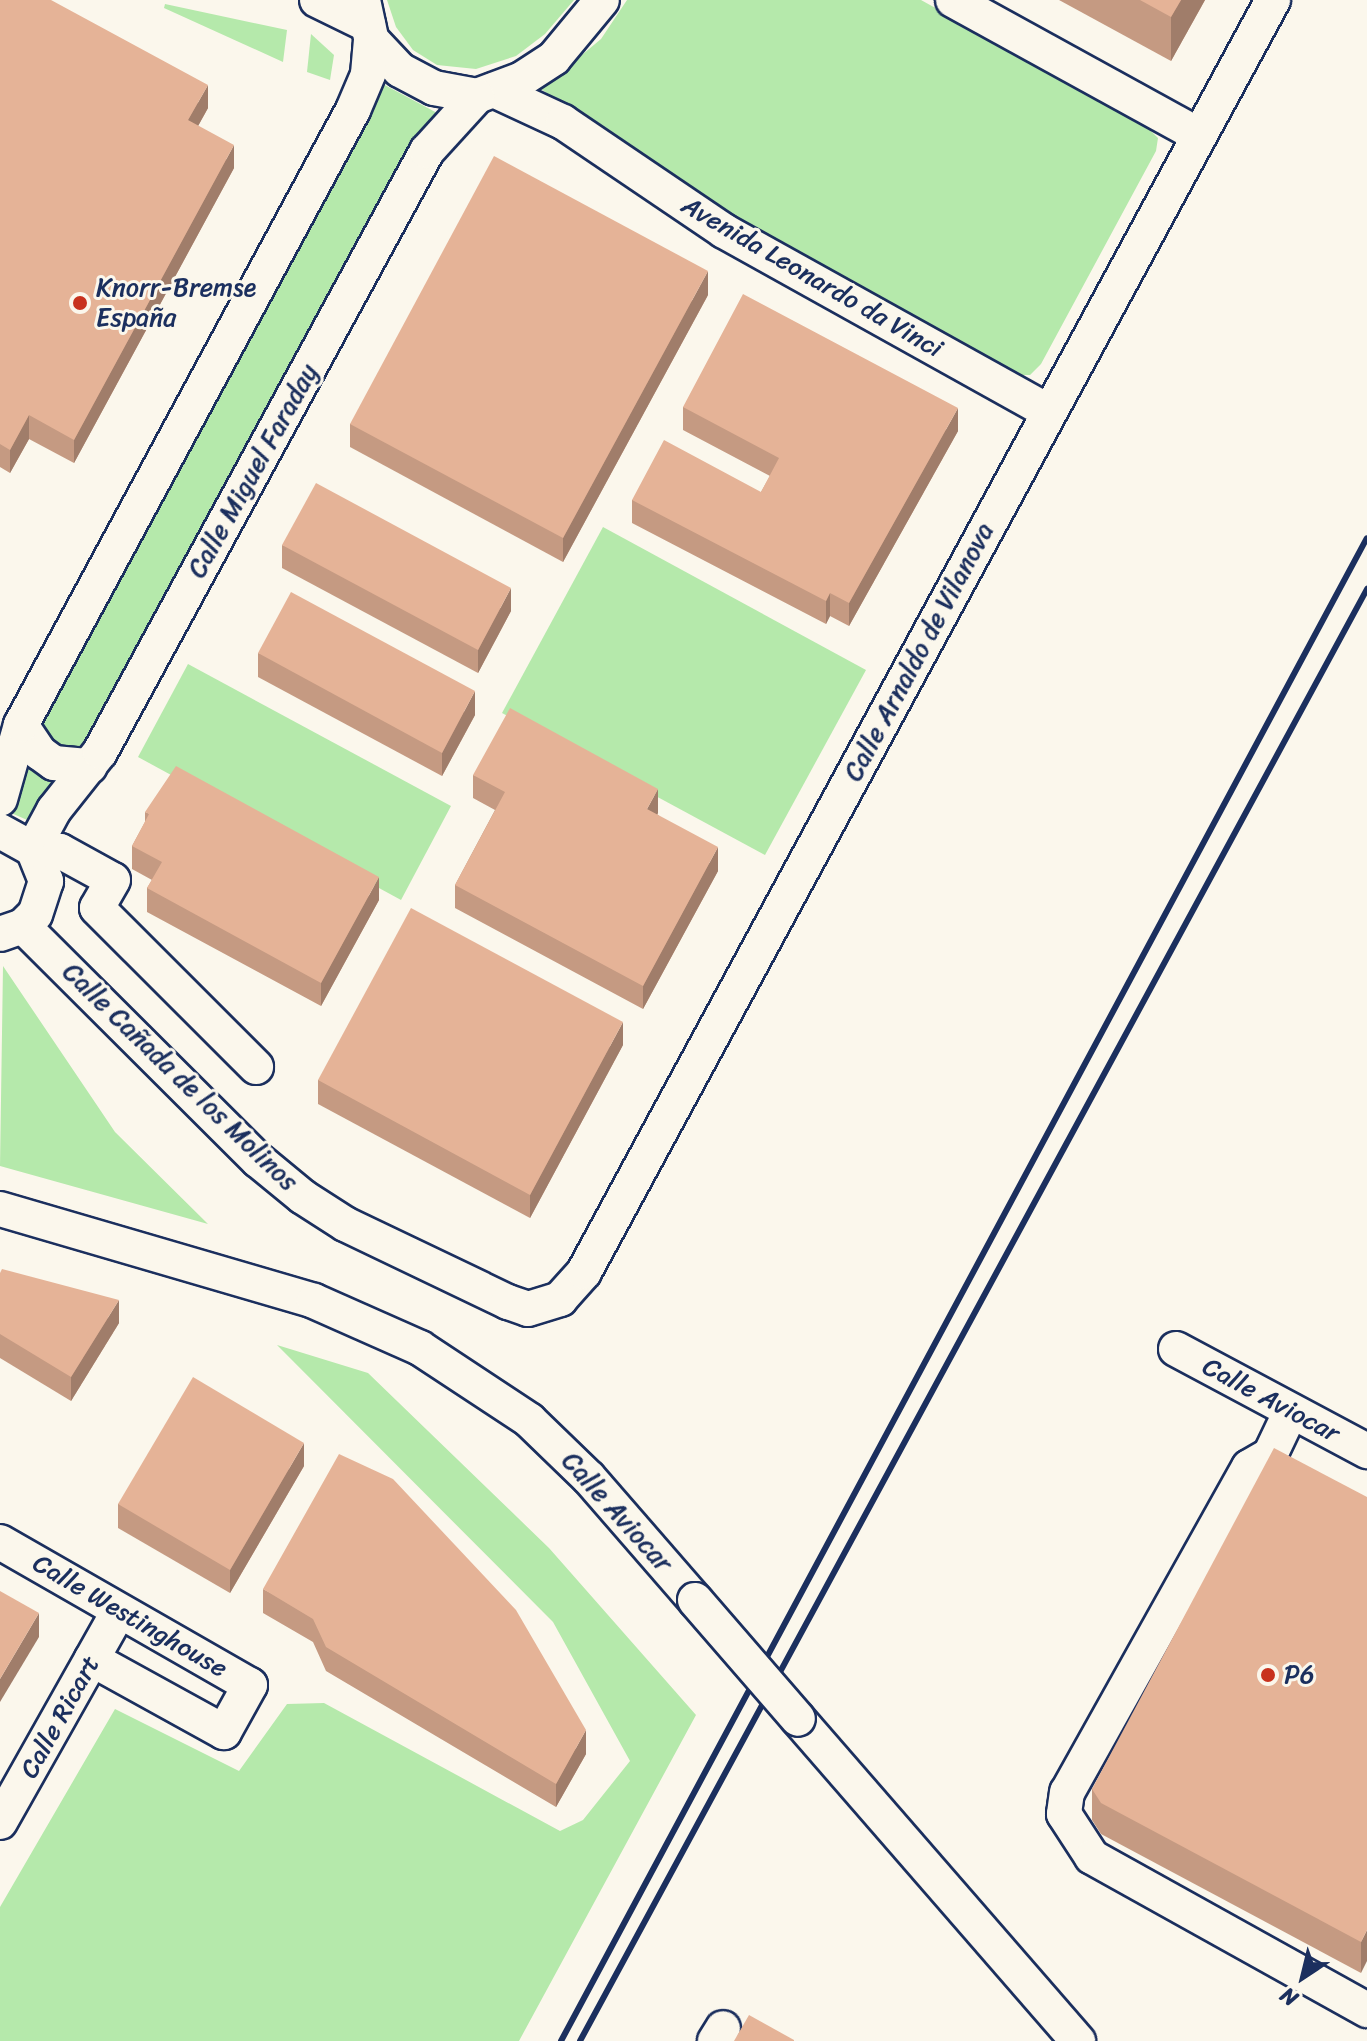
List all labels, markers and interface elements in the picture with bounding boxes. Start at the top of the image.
street label: Avenida Leonardo da Vinci [675,189,949,365]
place label: Knorr-Bremse España [96,272,256,334]
marker: Knorr-Bremse España [71,294,89,312]
street label: Calle Miguel Faraday [182,360,324,582]
street label: Calle Arnaldo de Vilanova [837,517,1001,787]
street label: Calle Cañada de los Molinos [56,957,304,1197]
street label: Calle Aviocar [1197,1351,1345,1449]
street label: Calle Aviocar [555,1446,679,1578]
street label: Calle Westinghouse [27,1548,233,1684]
street label: Calle Ricart [14,1651,106,1783]
place label: P6 [1284,1659,1315,1691]
marker: P6 [1259,1666,1277,1684]
north arrow [1263,1937,1343,2017]
text: N [1272,1977,1306,2017]

